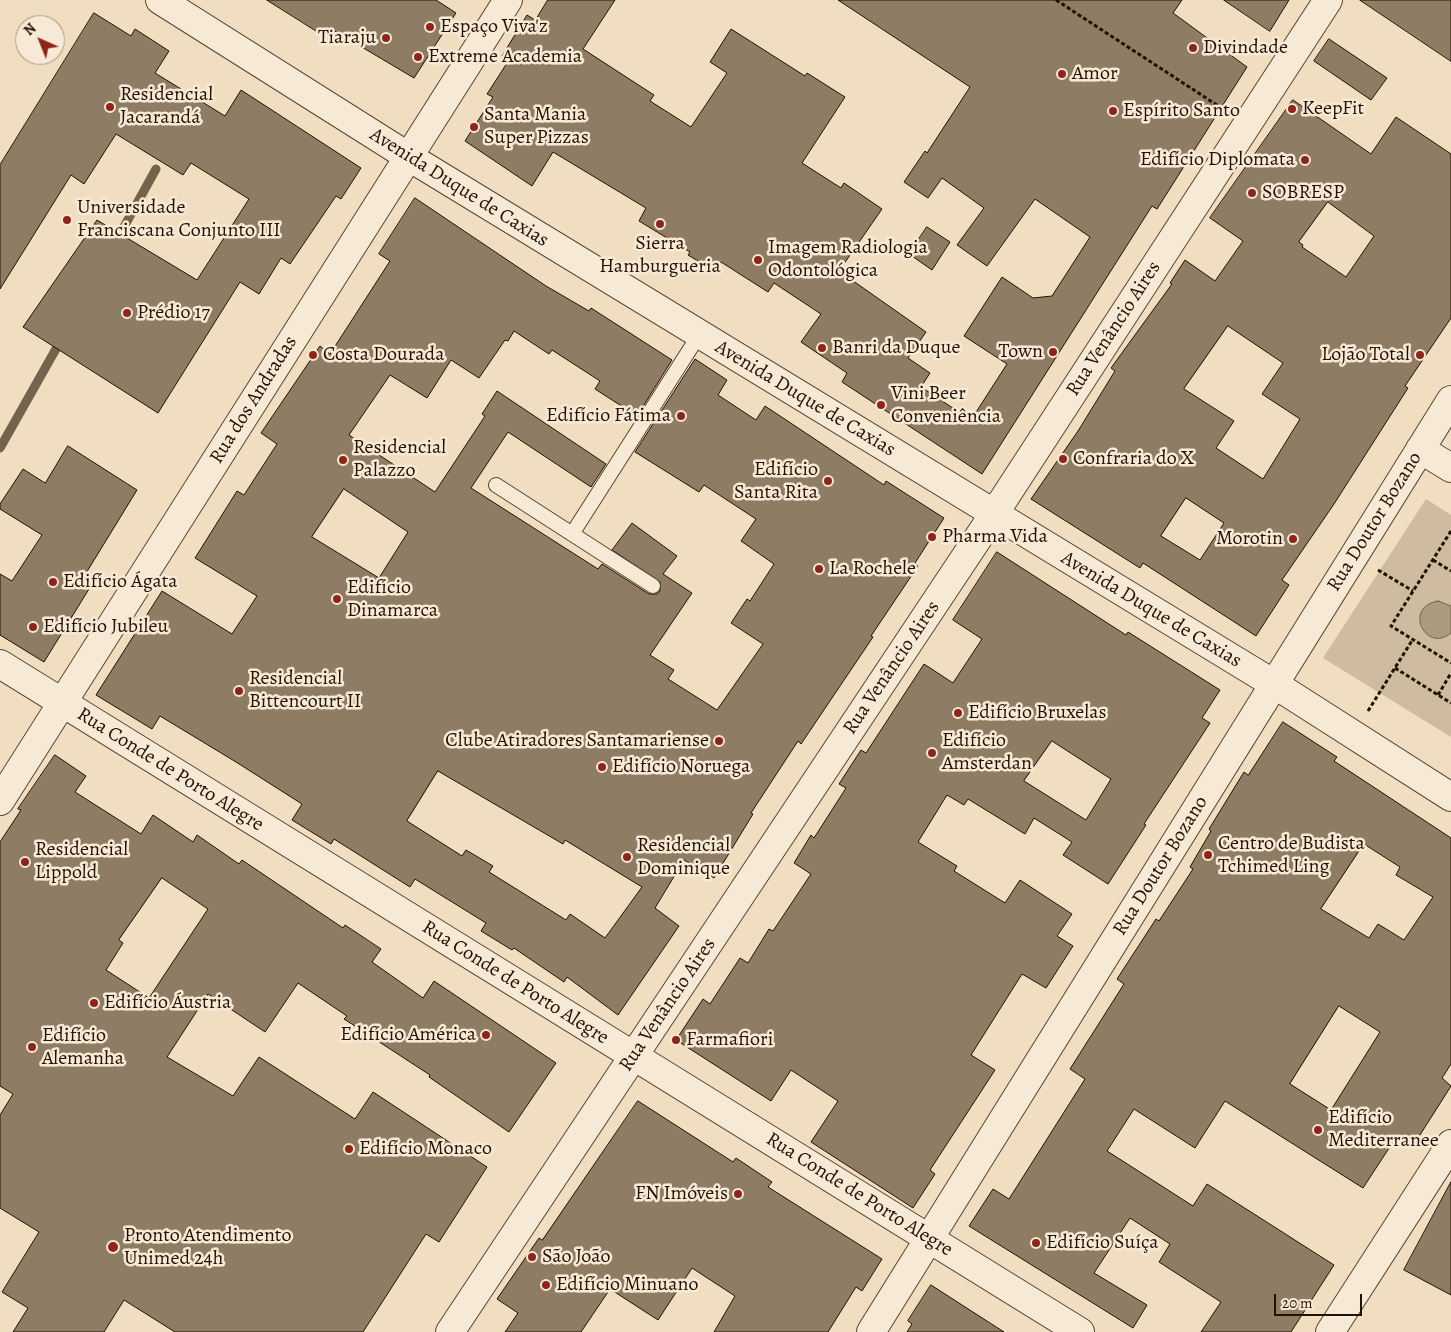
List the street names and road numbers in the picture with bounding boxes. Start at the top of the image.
street label: Avenida Duque de Caxias [365,123,553,253]
street label: Rua Venâncio Aires [1061,257,1167,401]
street label: Rua dos Andradas [205,332,303,468]
street label: Avenida Duque de Caxias [710,336,900,462]
street label: Rua Doutor Bozano [1322,448,1428,596]
street label: Avenida Duque de Caxias [1056,547,1246,673]
street label: Rua Venâncio Aires [838,597,946,739]
street label: Rua Conde de Porto Alegre [72,703,268,837]
street label: Rua Doutor Bozano [1108,792,1214,940]
street label: Rua Conde de Porto Alegre [417,916,613,1050]
street label: Rua Venâncio Aires [614,934,722,1076]
street label: Rua Conde de Porto Alegre [761,1128,957,1262]

